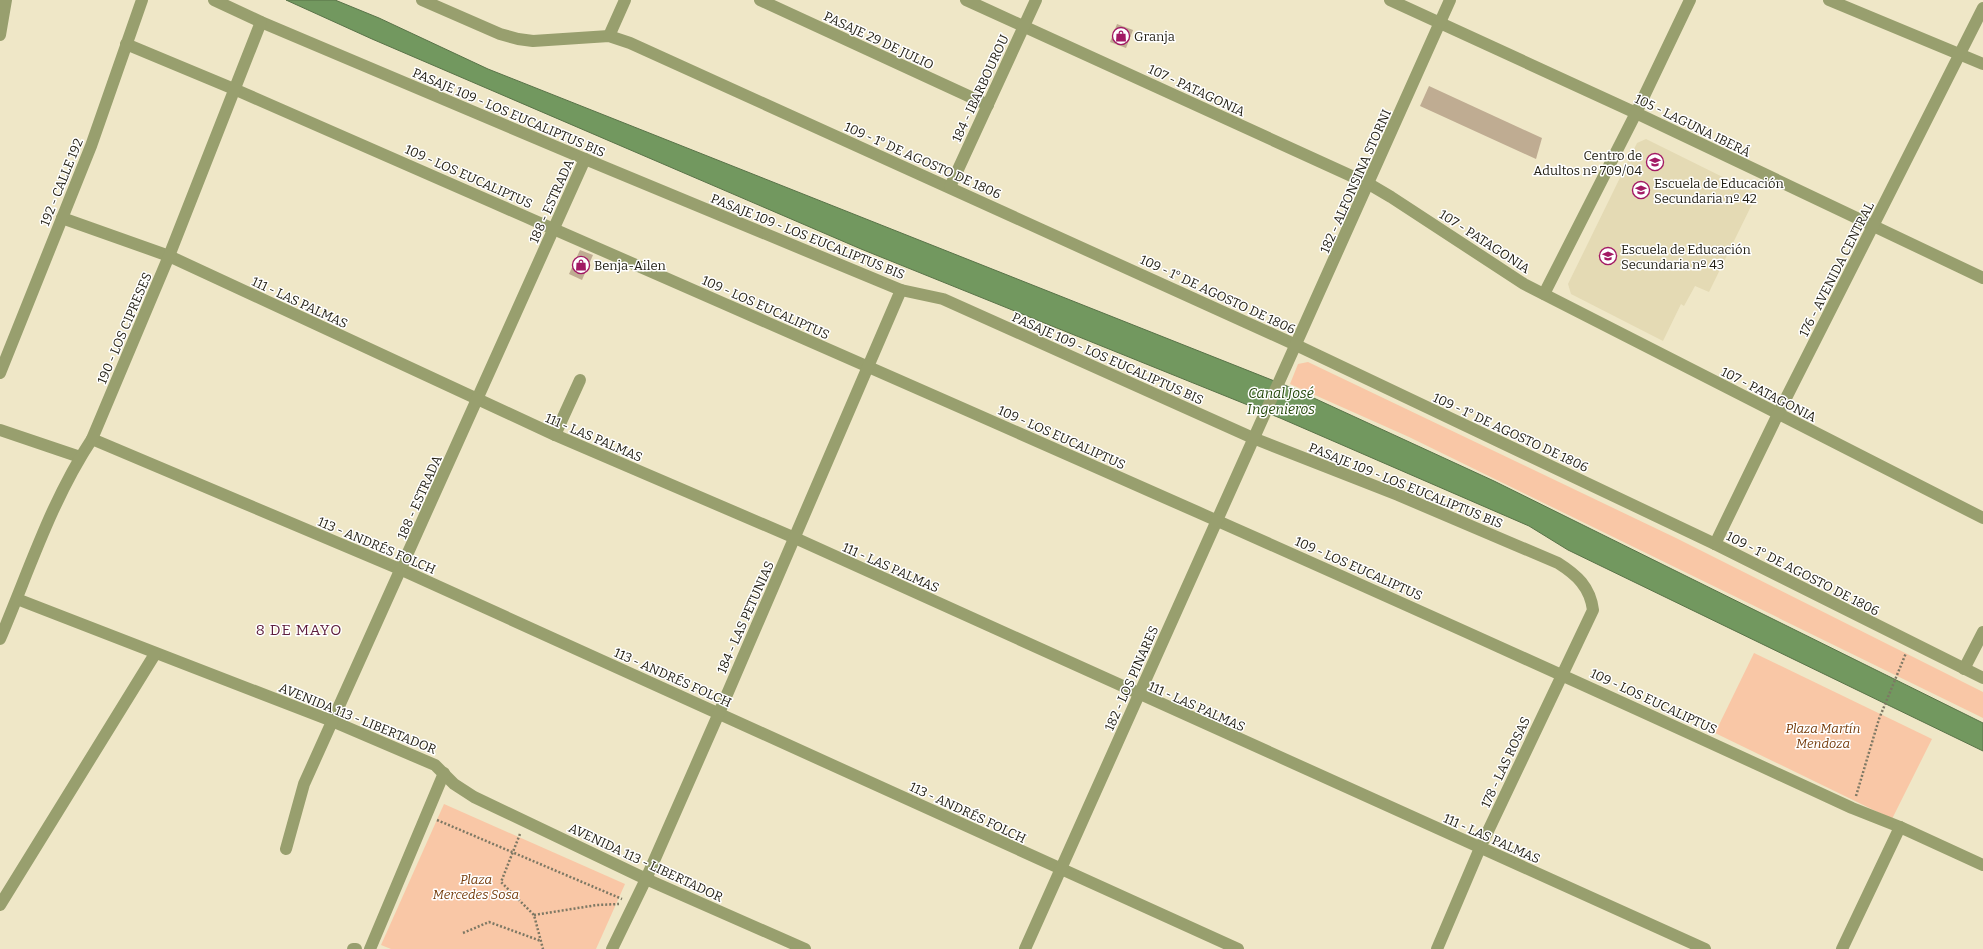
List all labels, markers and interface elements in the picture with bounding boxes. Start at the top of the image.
street label: PASAJE 29 DE JULIO [821,8,936,73]
shop icon: Granja [1111,26,1131,46]
place label: Granja [1134,29,1175,44]
street label: 184 - IBARBOUROU [949,32,1012,144]
street label: 107 - PATAGONIA [1146,61,1248,120]
street label: PASAJE 109 - LOS EUCALIPTUS BIS [410,65,607,160]
street label: 105 - LAGUNA IBERÁ [1633,91,1754,160]
street label: 182 - ALFONSINA STORNI [1317,107,1394,255]
street label: 109 - 1° DE AGOSTO DE 1806 [842,119,1004,202]
street label: 192 - CALLE 192 [37,136,86,228]
street label: 109 - LOS EUCALIPTUS [403,142,535,211]
place label: Centro de Adultos nº 709/04 [1533,148,1642,178]
school or university icon: Centro de Adultos nº 709/04 [1645,152,1665,172]
street label: 188 - ESTRADA [526,156,577,245]
place label: Escuela de Educación Secundaria nº 42 [1654,176,1784,206]
school or university icon: Escuela de Educación Secundaria nº 42 [1631,180,1651,200]
street label: PASAJE 109 - LOS EUCALIPTUS BIS [709,191,907,282]
street label: 176 - AVENIDA CENTRAL [1796,199,1877,339]
street label: 107 - PATAGONIA [1437,207,1533,277]
place label: Escuela de Educación Secundaria nº 43 [1621,242,1751,272]
school or university icon: Escuela de Educación Secundaria nº 43 [1598,246,1618,266]
street label: 109 - 1° DE AGOSTO DE 1806 [1138,252,1298,337]
shop icon: Benja-Ailen [571,255,591,275]
place label: Benja-Ailen [594,258,666,273]
street label: 190 - LOS CIPRESES [94,270,155,386]
street label: 109 - LOS EUCALIPTUS [700,273,832,342]
street label: 111 - LAS PALMAS [249,274,350,331]
street label: PASAJE 109 - LOS EUCALIPTUS BIS [1010,309,1206,408]
street label: 107 - PATAGONIA [1719,364,1820,425]
water label: Canal José Ingenieros [1247,385,1315,418]
street label: 109 - 1° DE AGOSTO DE 1806 [1431,390,1591,475]
street label: 109 - LOS EUCALIPTUS [996,403,1128,472]
street label: 111 - LAS PALMAS [543,410,645,465]
street label: PASAJE 109 - LOS EUCALIPTUS BIS [1307,440,1505,531]
street label: 188 - ESTRADA [394,452,445,541]
street label: 113 - ANDRÉS FOLCH [316,514,438,577]
street label: 109 - 1° DE AGOSTO DE 1806 [1724,528,1882,619]
street label: 109 - LOS EUCALIPTUS [1293,534,1425,603]
street label: 111 - LAS PALMAS [840,539,941,595]
street label: 184 - LAS PETUNIAS [714,559,777,676]
district label: 8 DE MAYO [256,621,342,639]
street label: 182 - LOS PINARES [1102,623,1161,733]
street label: 113 - ANDRÉS FOLCH [612,645,734,710]
street label: 109 - LOS EUCALIPTUS [1588,666,1719,737]
street label: 111 - LAS PALMAS [1146,678,1247,734]
street label: AVENIDA 113 - LIBERTADOR [277,680,439,757]
street label: 178 - LAS ROSAS [1478,714,1533,810]
park label: Plaza Martín Mendoza [1786,721,1861,751]
street label: 113 - ANDRÉS FOLCH [907,779,1028,846]
street label: 111 - LAS PALMAS [1441,810,1542,866]
street label: AVENIDA 113 - LIBERTADOR [566,820,726,905]
park label: Plaza Mercedes Sosa [433,872,519,902]

